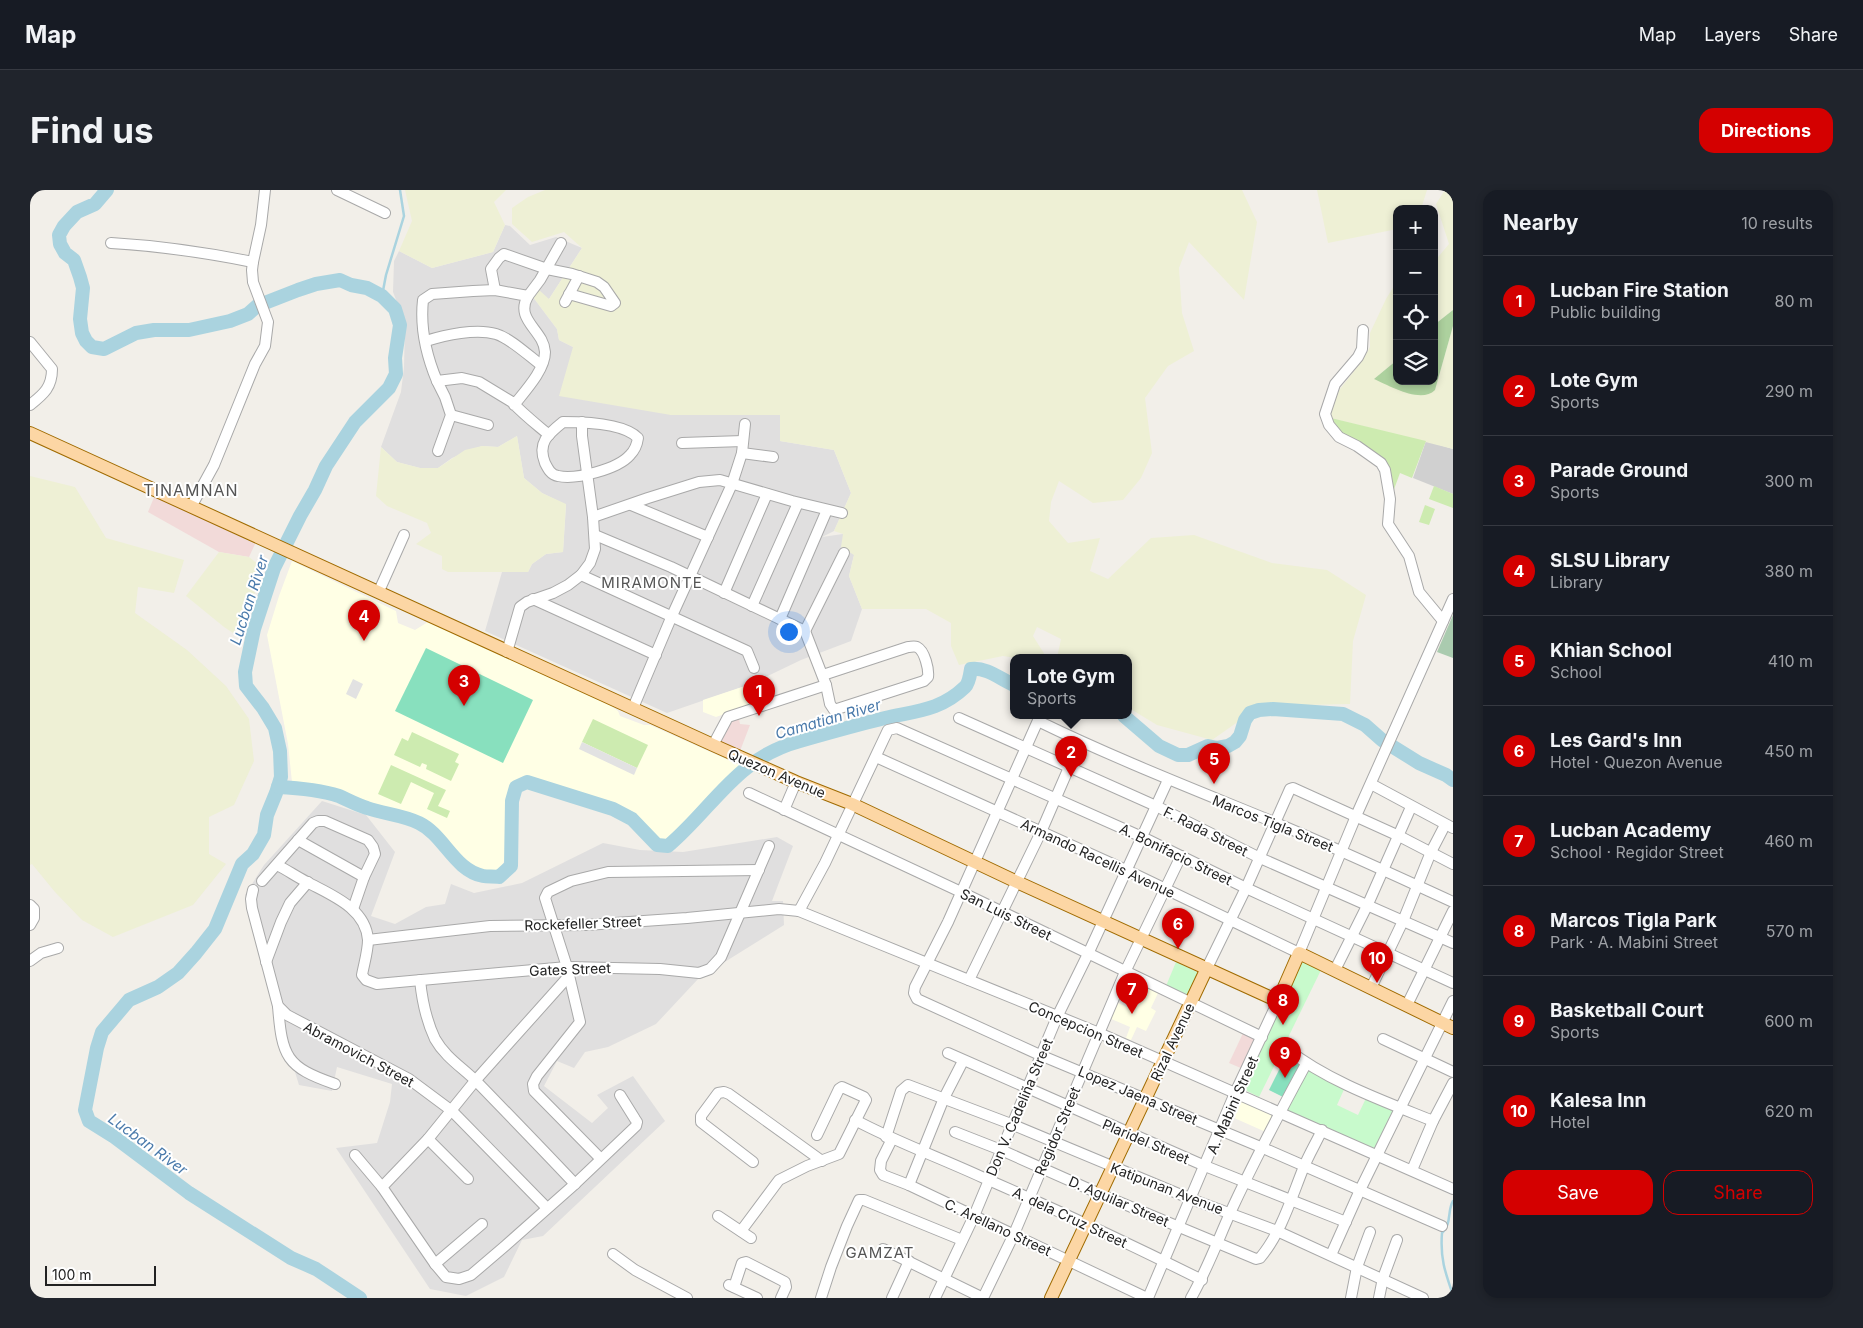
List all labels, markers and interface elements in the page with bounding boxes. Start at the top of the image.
text: Map [25,20,76,49]
text: Map [1639,24,1676,45]
text: Layers [1704,24,1761,45]
text: Share [1789,24,1838,45]
button: Directions [1699,108,1833,153]
text: Find us [30,109,154,151]
map controls [1393,205,1438,385]
button: + [1393,205,1438,250]
text: Nearby [1503,210,1578,235]
text: 10 results [1741,213,1813,233]
button: − [1393,250,1438,295]
text: Lucban Fire Station [1550,279,1729,302]
text: 1 [1516,291,1522,311]
text: 80 m [1774,291,1813,311]
button: locate [1393,295,1438,340]
text: Public building [1550,302,1661,322]
button: layers [1393,340,1438,385]
text: Lote Gym [1550,369,1638,392]
text: 2 [1514,381,1524,401]
text: 290 m [1765,381,1813,401]
text: Sports [1550,392,1599,412]
text: Parade Ground [1550,459,1688,482]
text: 3 [1514,471,1524,491]
text: 300 m [1764,471,1813,491]
district label: TINAMNAN [143,480,239,500]
text: Sports [1550,482,1599,502]
text: SLSU Library [1550,549,1670,572]
water label: Lucban River [226,552,273,647]
text: 4 [1514,561,1524,581]
text: 380 m [1765,561,1813,581]
text: Library [1550,572,1603,592]
district label: MIRAMONTE [601,573,703,592]
pin: 4 [348,600,380,641]
your location [776,619,802,645]
text: Khian School [1550,639,1672,662]
text: 5 [1514,651,1524,671]
text: 410 m [1768,651,1813,671]
popup [1010,654,1132,719]
text: School [1550,662,1602,682]
pin: 3 [448,665,480,706]
text: Lote Gym [1027,665,1115,688]
pin: 1 [743,675,775,716]
text: Sports [1027,688,1076,708]
water label: Camatian River [773,695,883,743]
text: Les Gard's Inn [1550,729,1682,752]
pin: 2 [1055,736,1087,777]
text: 6 [1514,741,1524,761]
text: 450 m [1764,741,1813,761]
pin: 5 [1198,743,1230,784]
street label: Quezon Avenue [726,745,828,801]
text: Hotel · Quezon Avenue [1550,752,1723,772]
street label: Marcos Tigla Street [1210,791,1336,855]
street label: F. Rada Street [1161,802,1251,860]
street label: Armando Racellis Avenue [1018,815,1178,901]
street label: A. Bonifacio Street [1117,819,1235,889]
text: Lucban Academy [1550,819,1711,842]
text: 7 [1514,831,1524,851]
text: 460 m [1764,831,1813,851]
text: School · Regidor Street [1550,842,1724,862]
street label: San Luis Street [958,885,1055,944]
pin: 6 [1162,908,1194,949]
text: Marcos Tigla Park [1550,909,1717,932]
street label: Rockefeller Street [524,912,642,934]
text: 8 [1514,921,1524,941]
text: 570 m [1766,921,1813,941]
text: Park · A. Mabini Street [1550,932,1718,952]
pin: 10 [1361,942,1393,983]
street label: Gates Street [529,959,612,979]
pin: 7 [1116,973,1148,1014]
pin: 8 [1267,984,1299,1025]
street label: Concepcion Street [1026,997,1146,1061]
text: Basketball Court [1550,999,1704,1022]
street label: Rizal Avenue [1146,1000,1198,1084]
text: 9 [1514,1011,1524,1031]
text: 600 m [1764,1011,1813,1031]
street label: Abramovich Street [301,1018,418,1091]
text: Sports [1550,1022,1599,1042]
street label: Don V. Cadeliña Street [982,1035,1056,1179]
pin: 9 [1269,1037,1301,1078]
street label: A. Mabini Street [1203,1053,1261,1157]
street label: Lopez Jaena Street [1076,1062,1201,1128]
street label: Regidor Street [1031,1084,1083,1178]
text: Kalesa Inn [1550,1089,1646,1112]
text: 10 [1510,1101,1528,1121]
text: 620 m [1765,1101,1813,1121]
water label: Lucban River [105,1109,192,1179]
text: Hotel [1550,1112,1590,1132]
street label: Plaridel Street [1100,1115,1192,1167]
street label: Katipunan Avenue [1108,1159,1226,1217]
button: Save [1503,1170,1653,1215]
button: Share [1663,1170,1813,1215]
street label: D. Aguilar Street [1066,1172,1172,1230]
street label: A. dela Cruz Street [1010,1183,1130,1251]
street label: C. Arellano Street [942,1195,1054,1259]
district label: GAMZAT [846,1243,914,1262]
scale bar [45,1263,156,1286]
text: 100 m [52,1266,92,1283]

